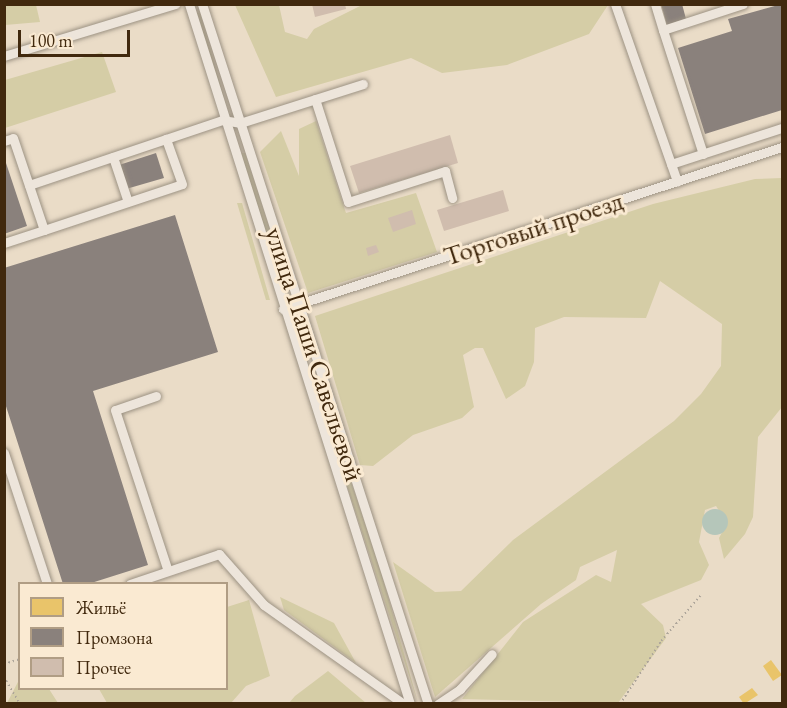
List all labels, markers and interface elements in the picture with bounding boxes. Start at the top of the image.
scale bar [21,18,134,56]
text: 100 m [29,29,73,52]
street label: Торговый проезд [439,184,627,272]
street label: улица Паши Савельевой [259,223,371,485]
legend [18,582,228,690]
text: Жильё [76,596,126,619]
text: Промзона [76,626,153,649]
text: Прочее [76,656,131,679]

